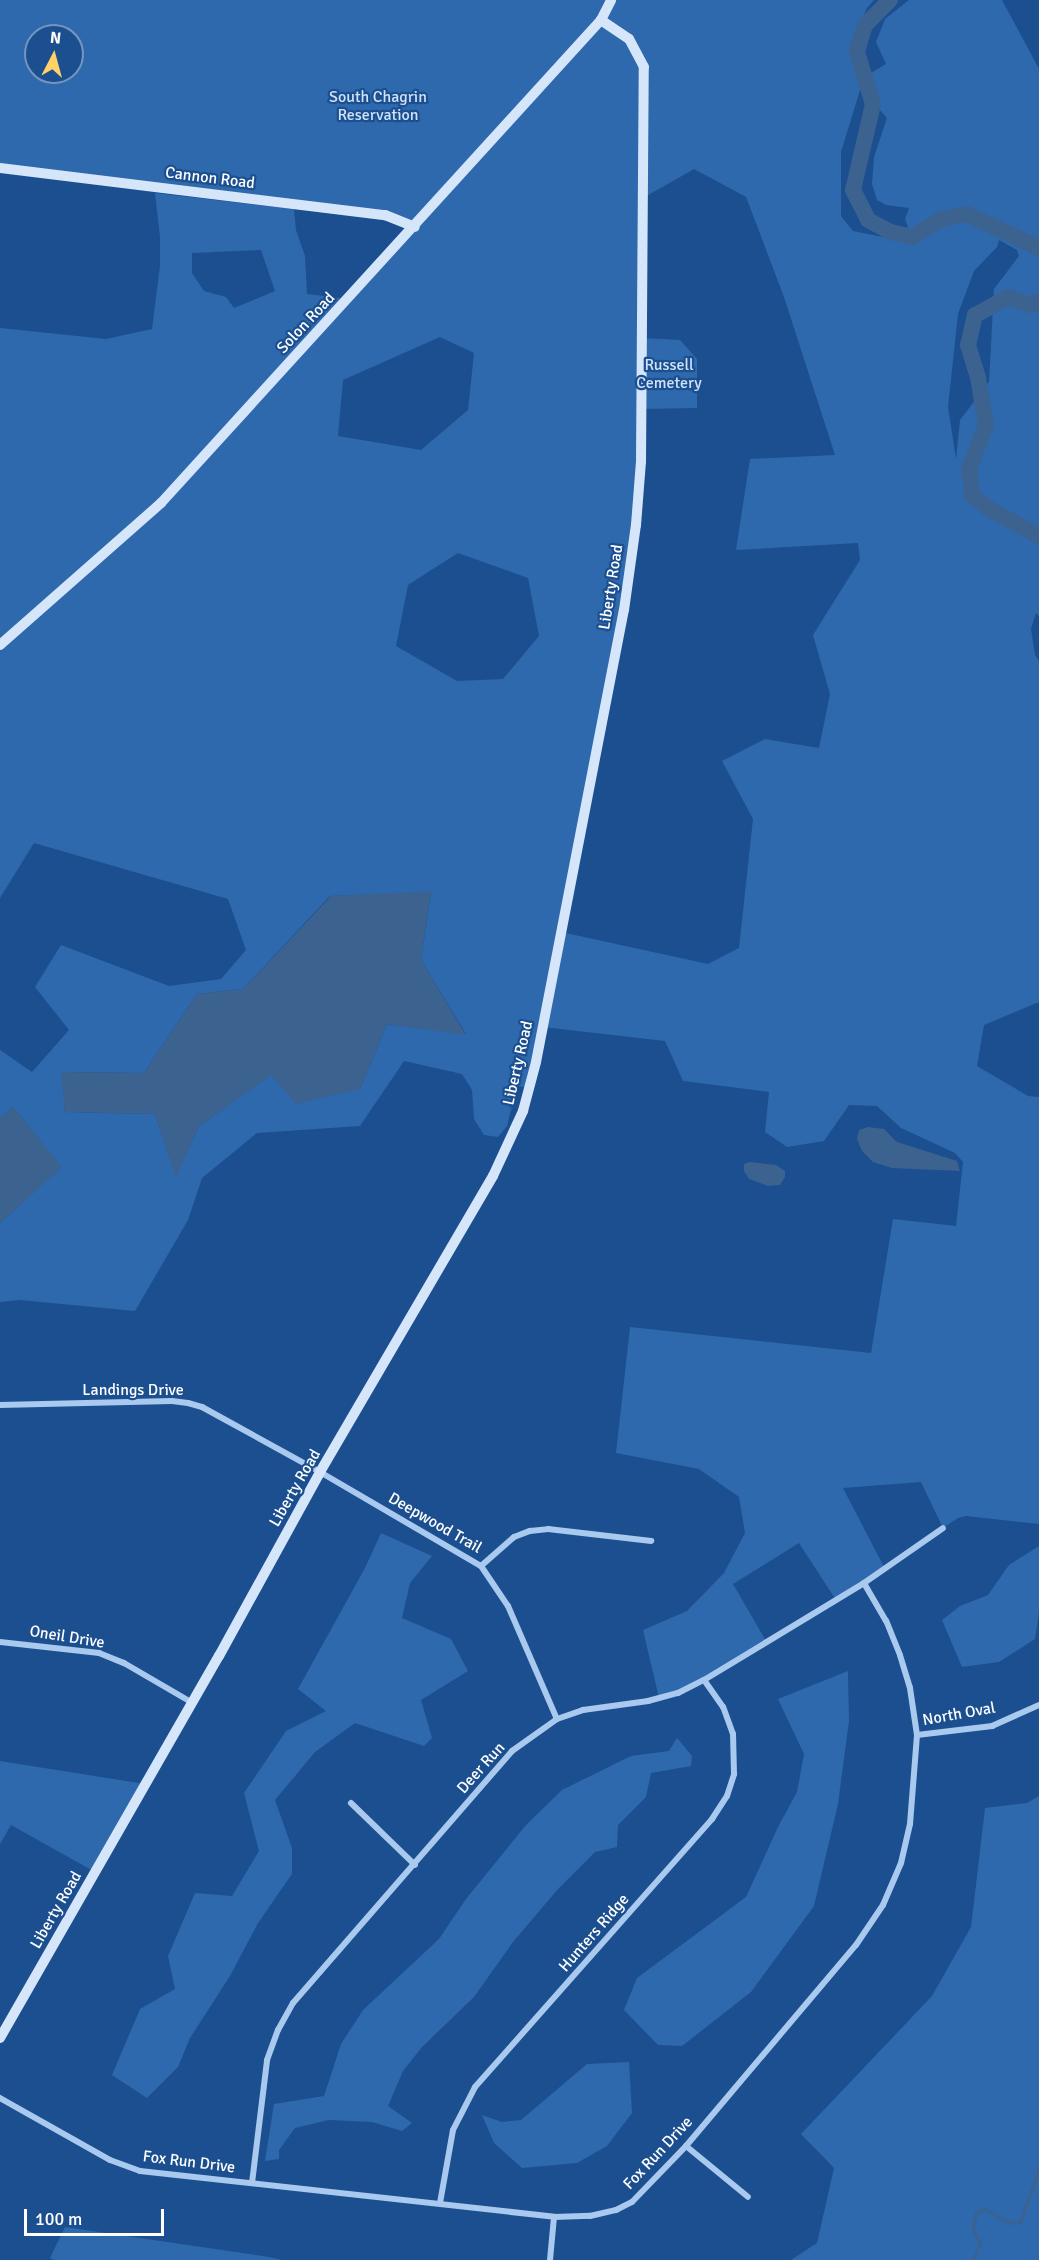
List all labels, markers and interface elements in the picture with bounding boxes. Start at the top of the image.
north arrow [24,24,84,84]
text: N [49,28,62,49]
park label: South Chagrin Reservation [329,87,427,125]
street label: Cannon Road [164,163,256,193]
street label: Solon Road [273,288,339,358]
park label: Russell Cemetery [636,355,702,393]
street label: Liberty Road [595,543,627,631]
street label: Liberty Road [499,1019,537,1107]
street label: Landings Drive [82,1380,184,1400]
street label: Liberty Road [265,1446,325,1530]
street label: Deepwood Trail [385,1488,485,1558]
street label: Oneil Drive [28,1622,106,1652]
street label: North Oval [921,1698,997,1730]
street label: Deer Run [453,1738,509,1798]
street label: Liberty Road [26,1868,86,1952]
street label: Hunters Ridge [555,1890,633,1976]
street label: Fox Run Drive [619,2112,697,2194]
street label: Fox Run Drive [142,2147,236,2177]
scale bar [27,2197,166,2235]
text: 100 m [35,2208,82,2230]

